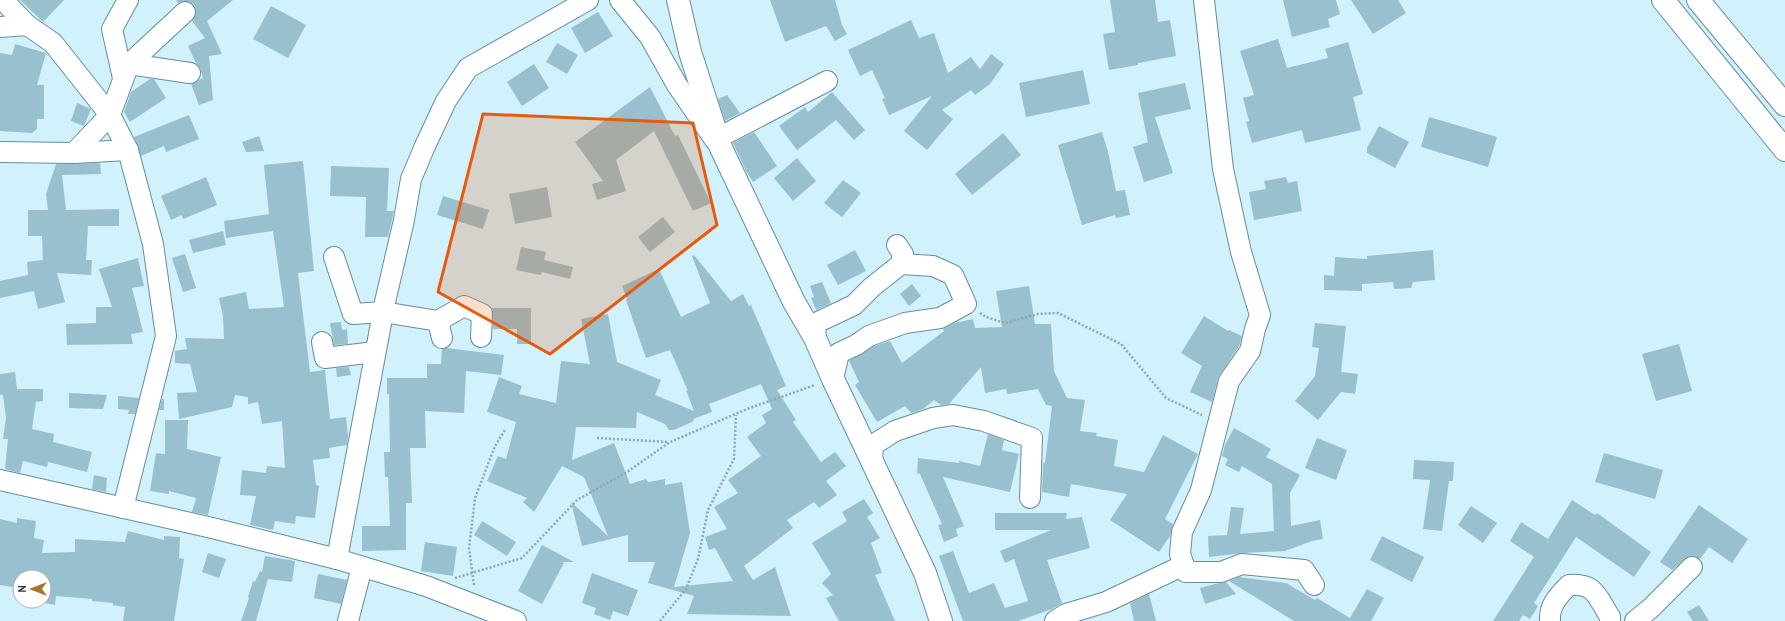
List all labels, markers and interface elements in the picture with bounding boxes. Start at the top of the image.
north arrow [12,569,52,609]
text: N [15,585,29,593]

